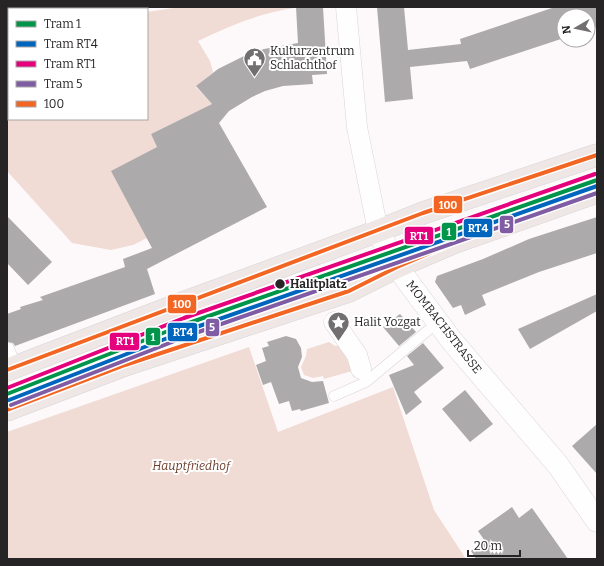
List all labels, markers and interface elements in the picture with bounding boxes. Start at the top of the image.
legend [8,8,148,120]
north arrow [556,8,596,48]
text: Tram 1 [44,17,81,31]
text: N [559,24,574,35]
text: Tram RT4 [44,37,98,51]
place label: Kulturzentrum Schlachthof [270,44,355,72]
public building icon: Kulturzentrum Schlachthof [241,45,267,78]
text: Tram RT1 [44,57,96,71]
text: Tram 5 [44,77,82,91]
text: 100 [44,97,64,111]
line badge: 100 [433,195,463,214]
text: 100 [439,199,457,212]
line badge: 5 [499,215,514,234]
line badge: RT4 [463,218,493,238]
text: 5 [504,218,510,231]
line badge: 1 [441,222,457,241]
text: RT4 [468,222,489,235]
line badge: RT1 [404,226,434,245]
text: 1 [447,226,452,239]
text: RT1 [410,230,429,243]
marker: Halitplatz [273,277,287,291]
place label: Halitplatz [290,277,347,291]
street label: MOMBACHSTRASSE [403,278,485,376]
line badge: 100 [167,294,197,314]
text: 100 [173,298,191,311]
place icon: Halit Yozgat [325,309,351,342]
place label: Halit Yozgat [354,315,421,329]
line badge: 5 [205,318,220,337]
text: 5 [209,321,215,334]
line badge: RT4 [167,322,198,342]
text: RT4 [173,326,194,339]
line badge: 1 [145,327,161,346]
text: 1 [151,331,156,344]
line badge: RT1 [109,332,140,351]
text: RT1 [116,335,135,348]
park label: Hauptfriedhof [152,459,232,473]
scale bar [468,532,520,558]
text: 20 m [474,539,503,553]

